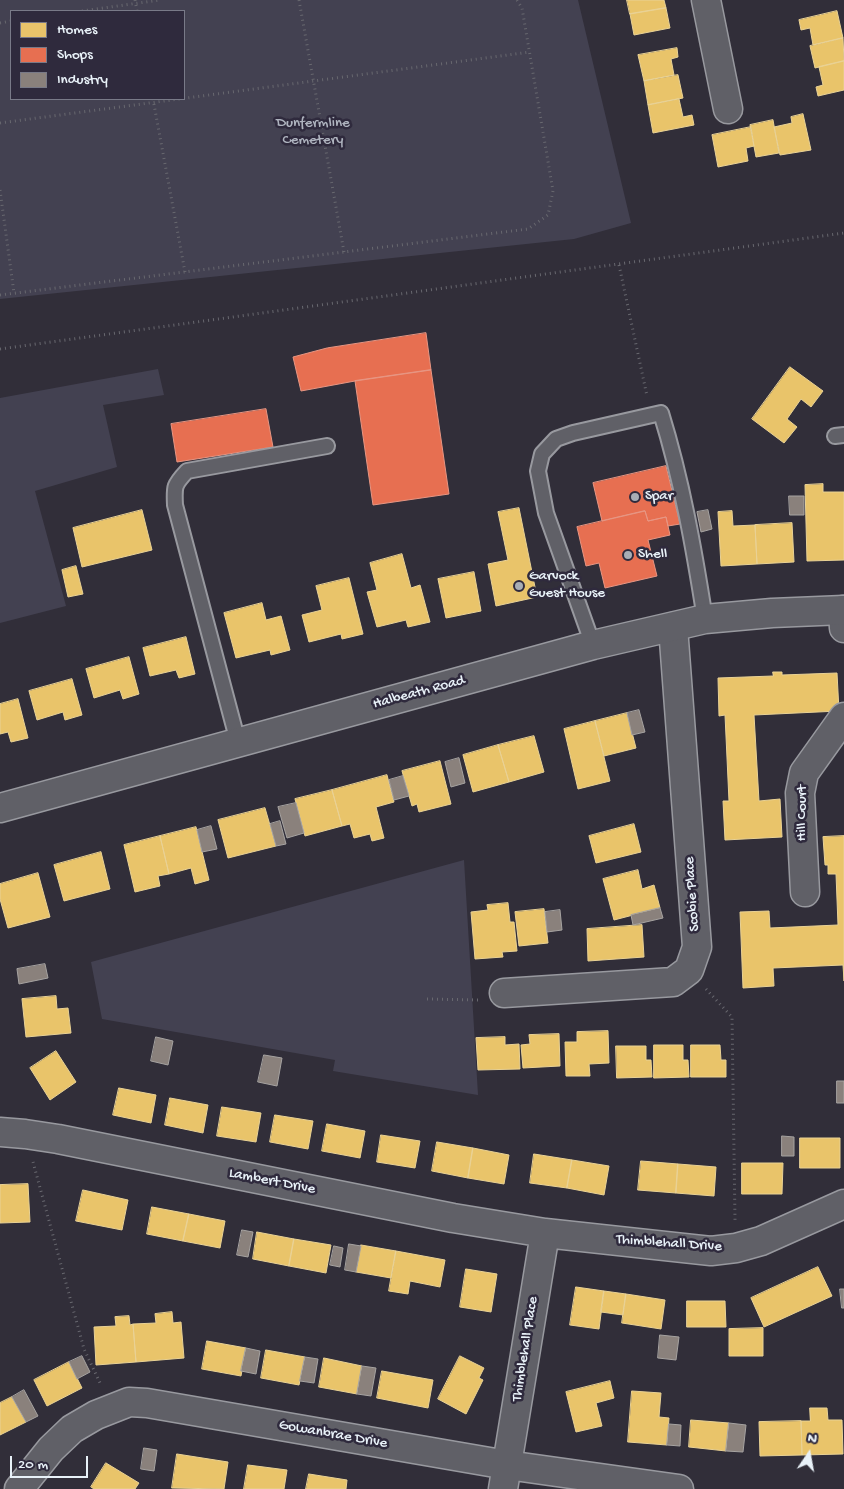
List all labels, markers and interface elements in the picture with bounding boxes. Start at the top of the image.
legend [10,10,185,100]
text: Homes [57,21,97,39]
text: Shops [57,46,93,64]
text: Industry [57,71,108,89]
park label: Dunfermline Cemetery [276,115,350,150]
place label: Spar [645,488,673,506]
marker: Spar [629,491,641,503]
place label: Shell [638,546,667,564]
marker: Shell [622,549,634,561]
place label: Garvock Guest House [529,568,605,603]
marker: Garvock Guest House [513,580,525,592]
street label: Halbeath Road [371,672,467,714]
street label: Hill Court [794,785,812,841]
street label: Scobie Place [681,856,705,932]
street label: Lambert Drive [227,1165,317,1199]
street label: Thimblehall Drive [616,1231,722,1257]
street label: Thimblehall Place [509,1295,543,1403]
street label: Gowanbrae Drive [277,1417,389,1453]
north arrow [784,1429,834,1479]
text: N [806,1430,818,1448]
scale bar [12,1446,90,1478]
text: 20 m [18,1456,48,1474]

